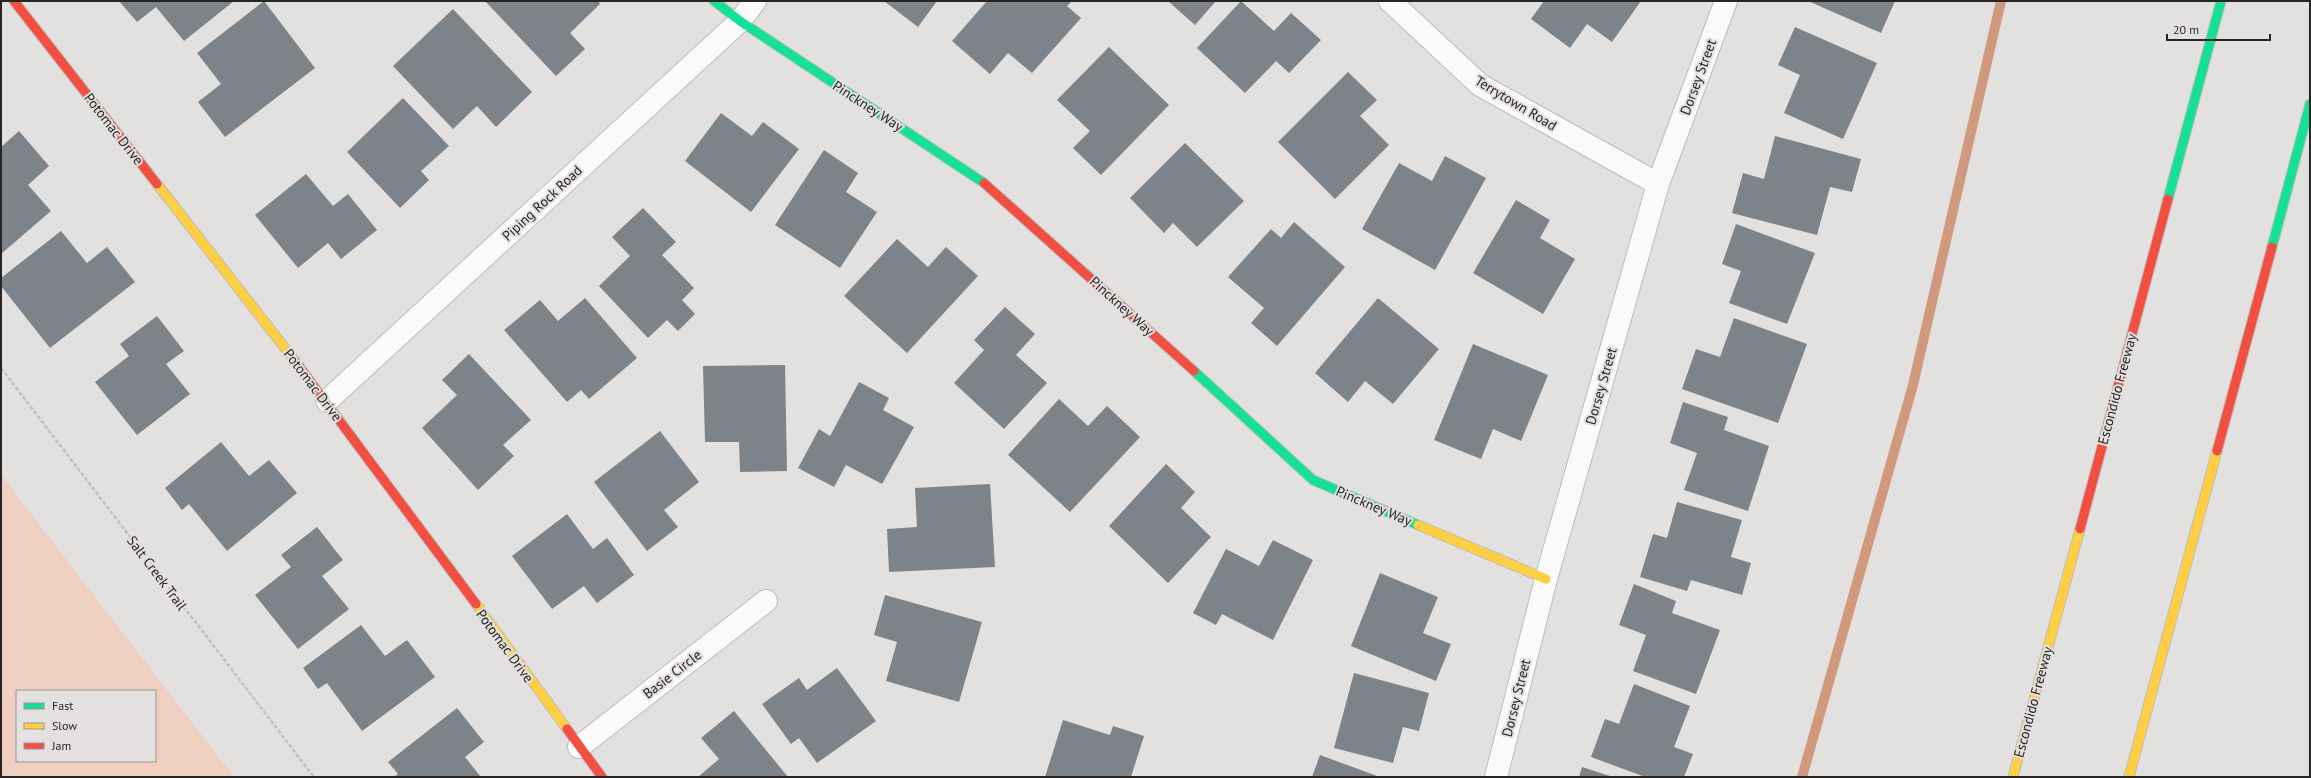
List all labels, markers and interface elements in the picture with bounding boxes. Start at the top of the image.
scale bar [2167,16,2270,42]
text: 20 m [2173,22,2199,37]
street label: Dorsey Street [1676,36,1720,117]
street label: Terrytown Road [1472,71,1560,135]
street label: Pinckney Way [829,76,907,136]
street label: Potomac Drive [80,89,148,169]
street label: Piping Rock Road [498,161,586,245]
street label: Pinckney Way [1086,272,1158,340]
street label: Escondido Freeway [2094,331,2141,447]
street label: Potomac Drive [280,345,346,425]
street label: Dorsey Street [1581,345,1621,427]
street label: Pinckney Way [1333,482,1415,530]
street label: Salt Creek Trail [123,532,191,614]
street label: Potomac Drive [472,606,538,686]
street label: Escondido Freeway [2010,644,2057,760]
street label: Basie Circle [639,645,705,703]
street label: Dorsey Street [1498,657,1534,739]
legend [16,690,156,762]
text: Fast [52,698,73,713]
text: Slow [52,718,77,733]
text: Jam [51,738,71,753]

